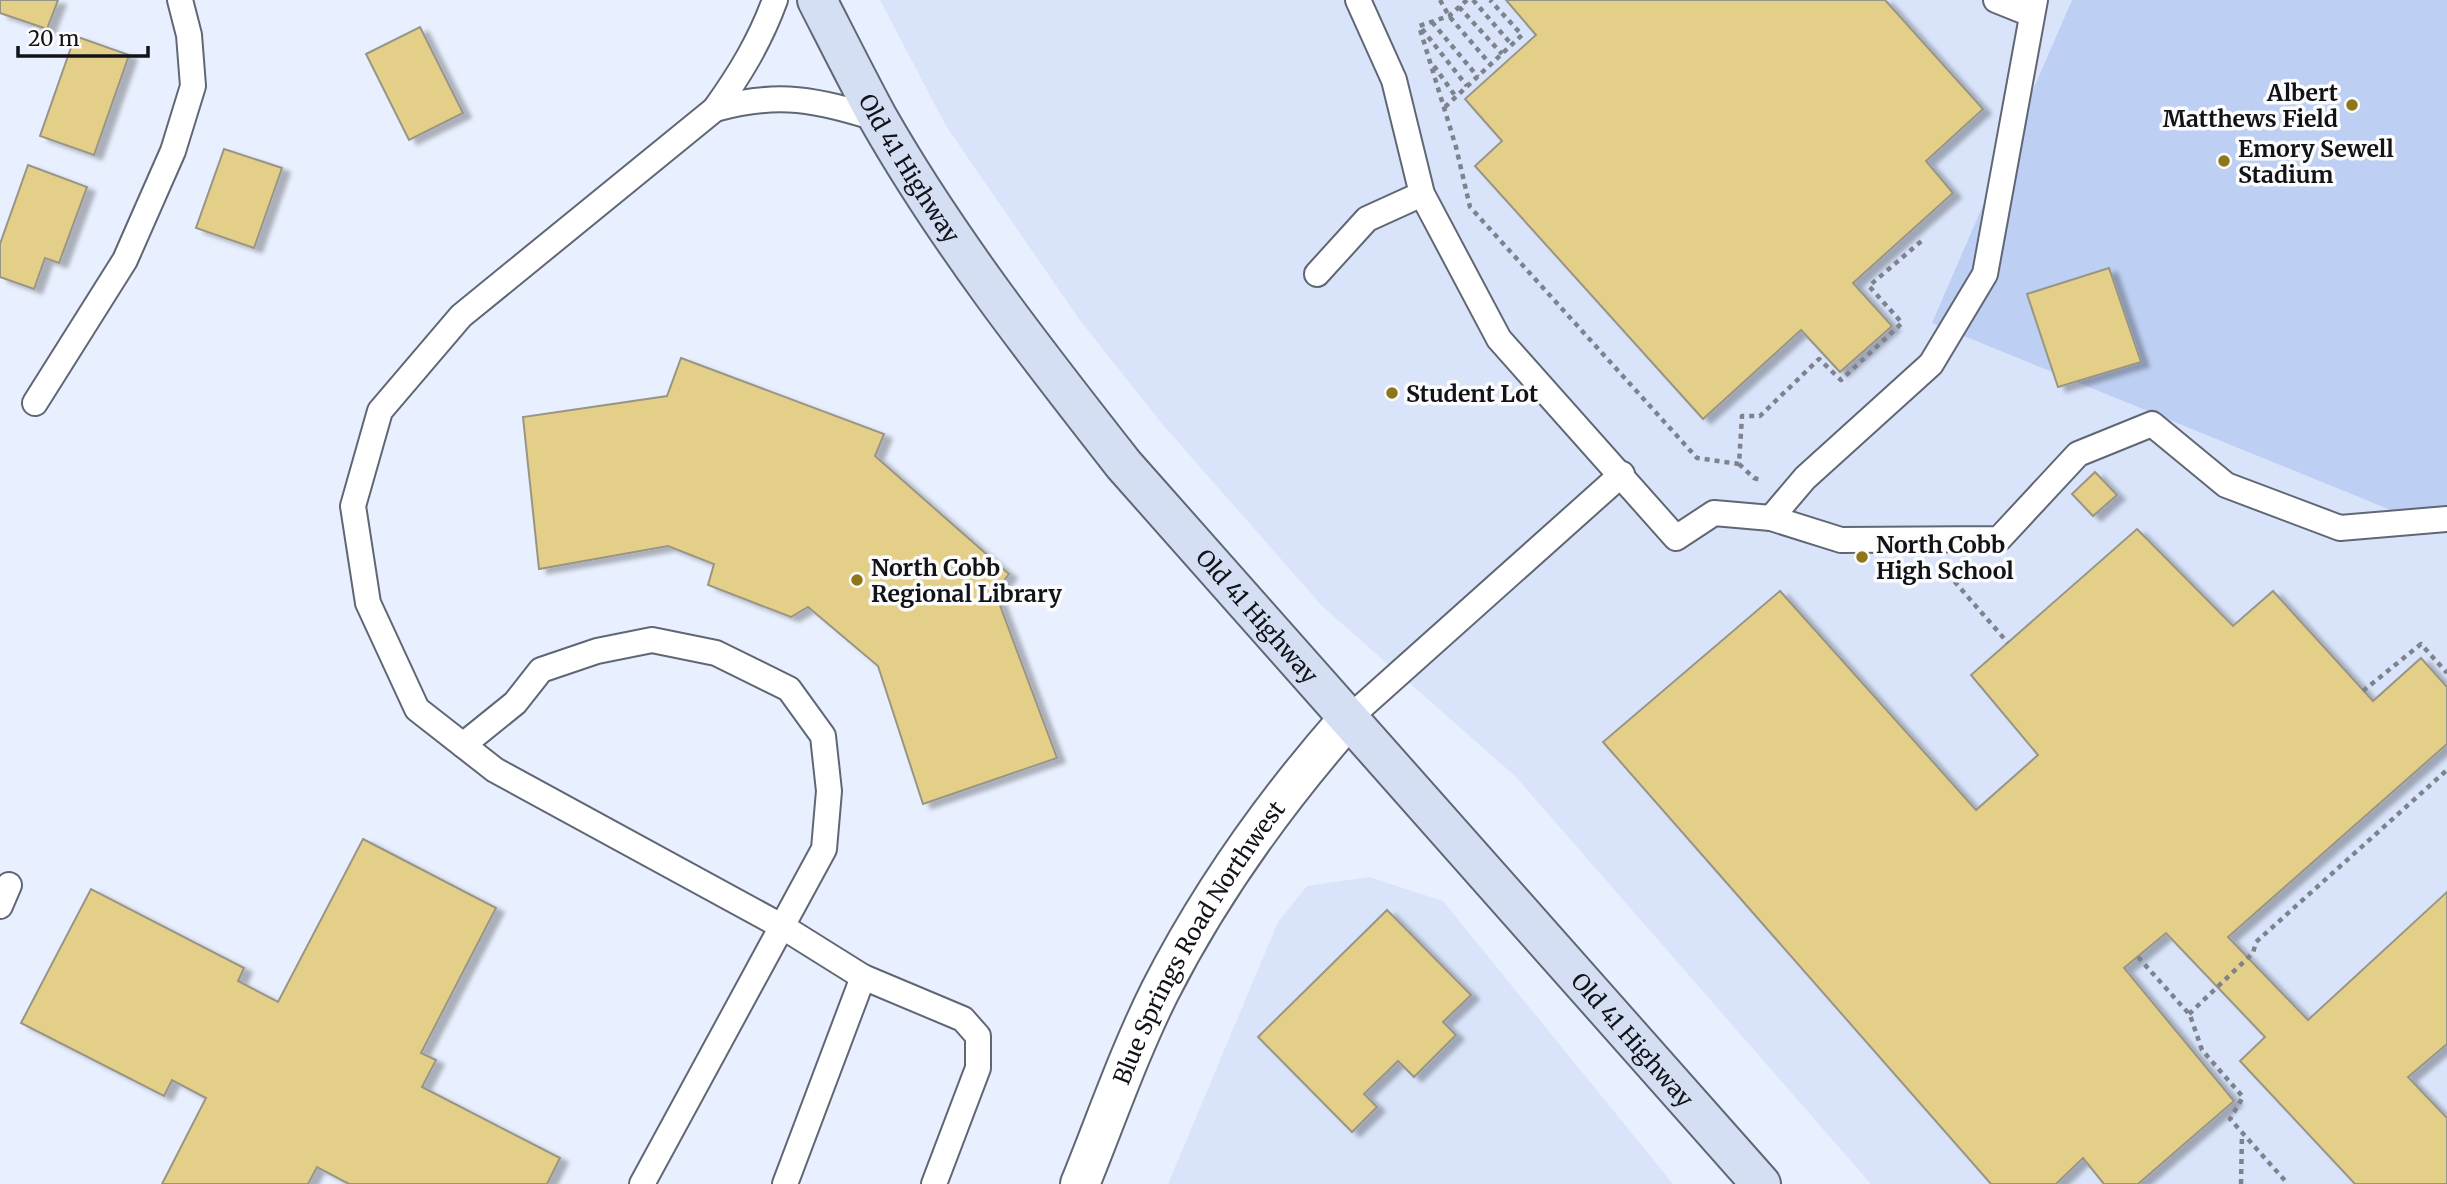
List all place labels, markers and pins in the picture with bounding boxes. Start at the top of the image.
place label: Albert Matthews Field [2163,78,2338,133]
marker: Albert Matthews Field [2344,97,2360,113]
place label: Emory Sewell Stadium [2238,134,2394,189]
marker: Emory Sewell Stadium [2216,153,2232,169]
place label: Student Lot [1406,379,1538,408]
marker: Student Lot [1384,385,1400,401]
place label: North Cobb High School [1876,530,2014,585]
marker: North Cobb High School [1854,549,1870,565]
place label: North Cobb Regional Library [871,553,1062,608]
marker: North Cobb Regional Library [849,572,865,588]

